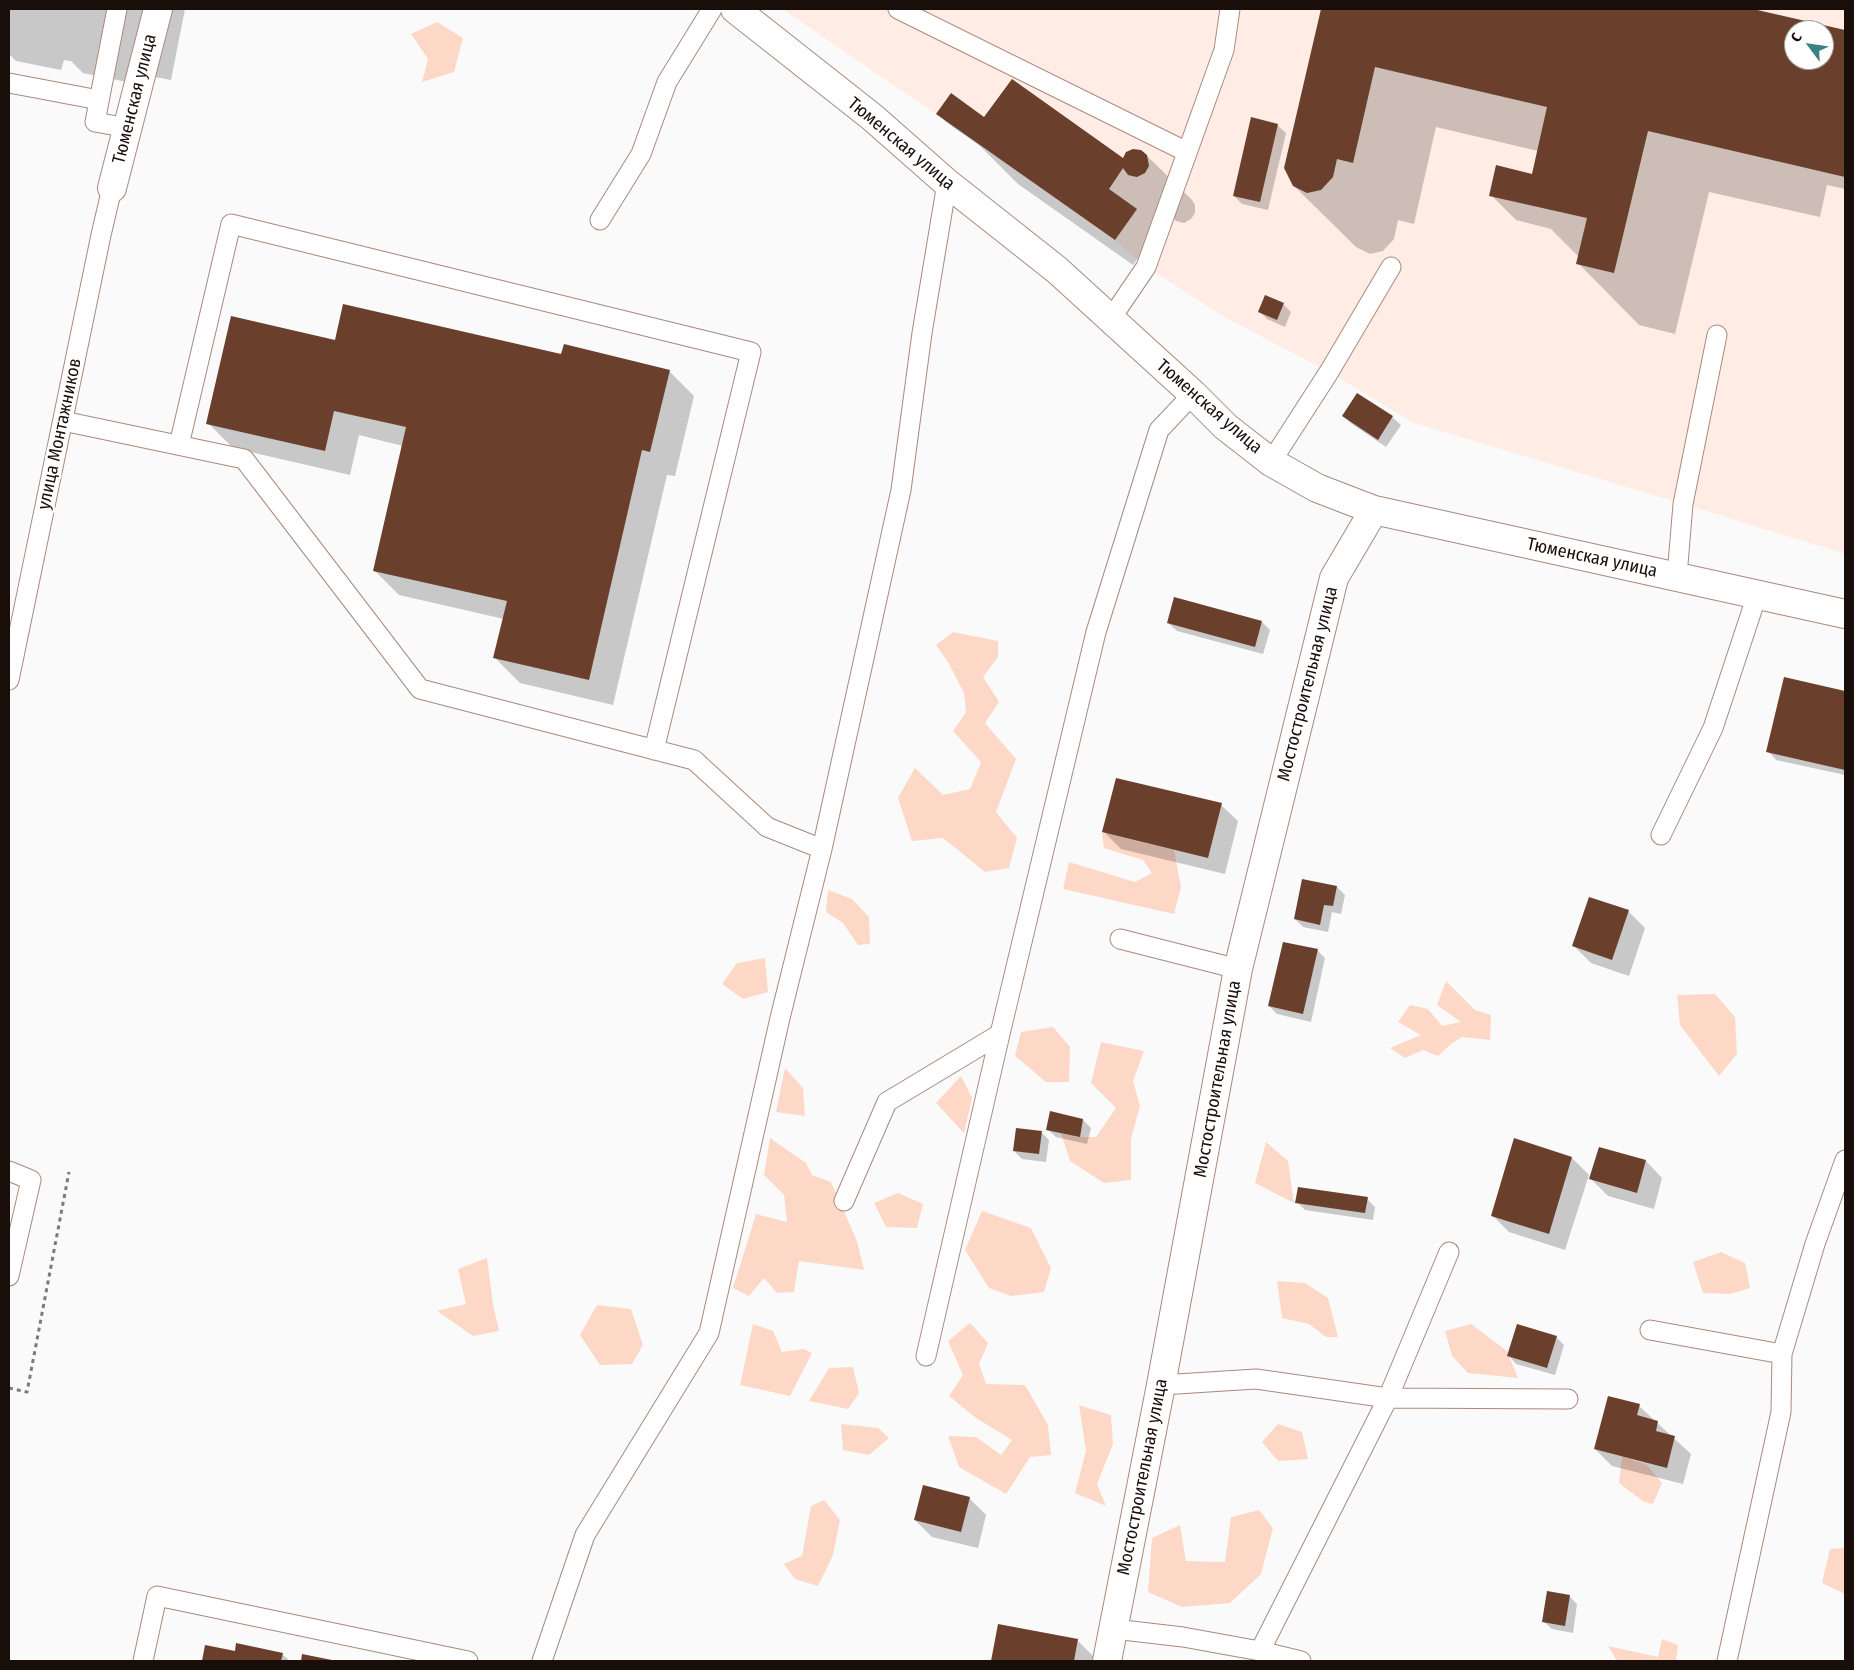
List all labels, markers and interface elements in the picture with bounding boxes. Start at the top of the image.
north arrow [1784,20,1834,70]
text: С [1787,30,1806,45]
street label: Тюменская улица [108,32,162,166]
street label: Тюменская улица [843,93,959,195]
street label: Тюменская улица [1152,355,1266,459]
street label: улица Монтажников [33,356,87,512]
street label: Тюменская улица [1525,534,1659,582]
street label: Мостостроительная улица [1273,584,1343,784]
street label: Мостостроительная улица [1190,979,1246,1179]
street label: Мостостроительная улица [1113,1377,1173,1577]

